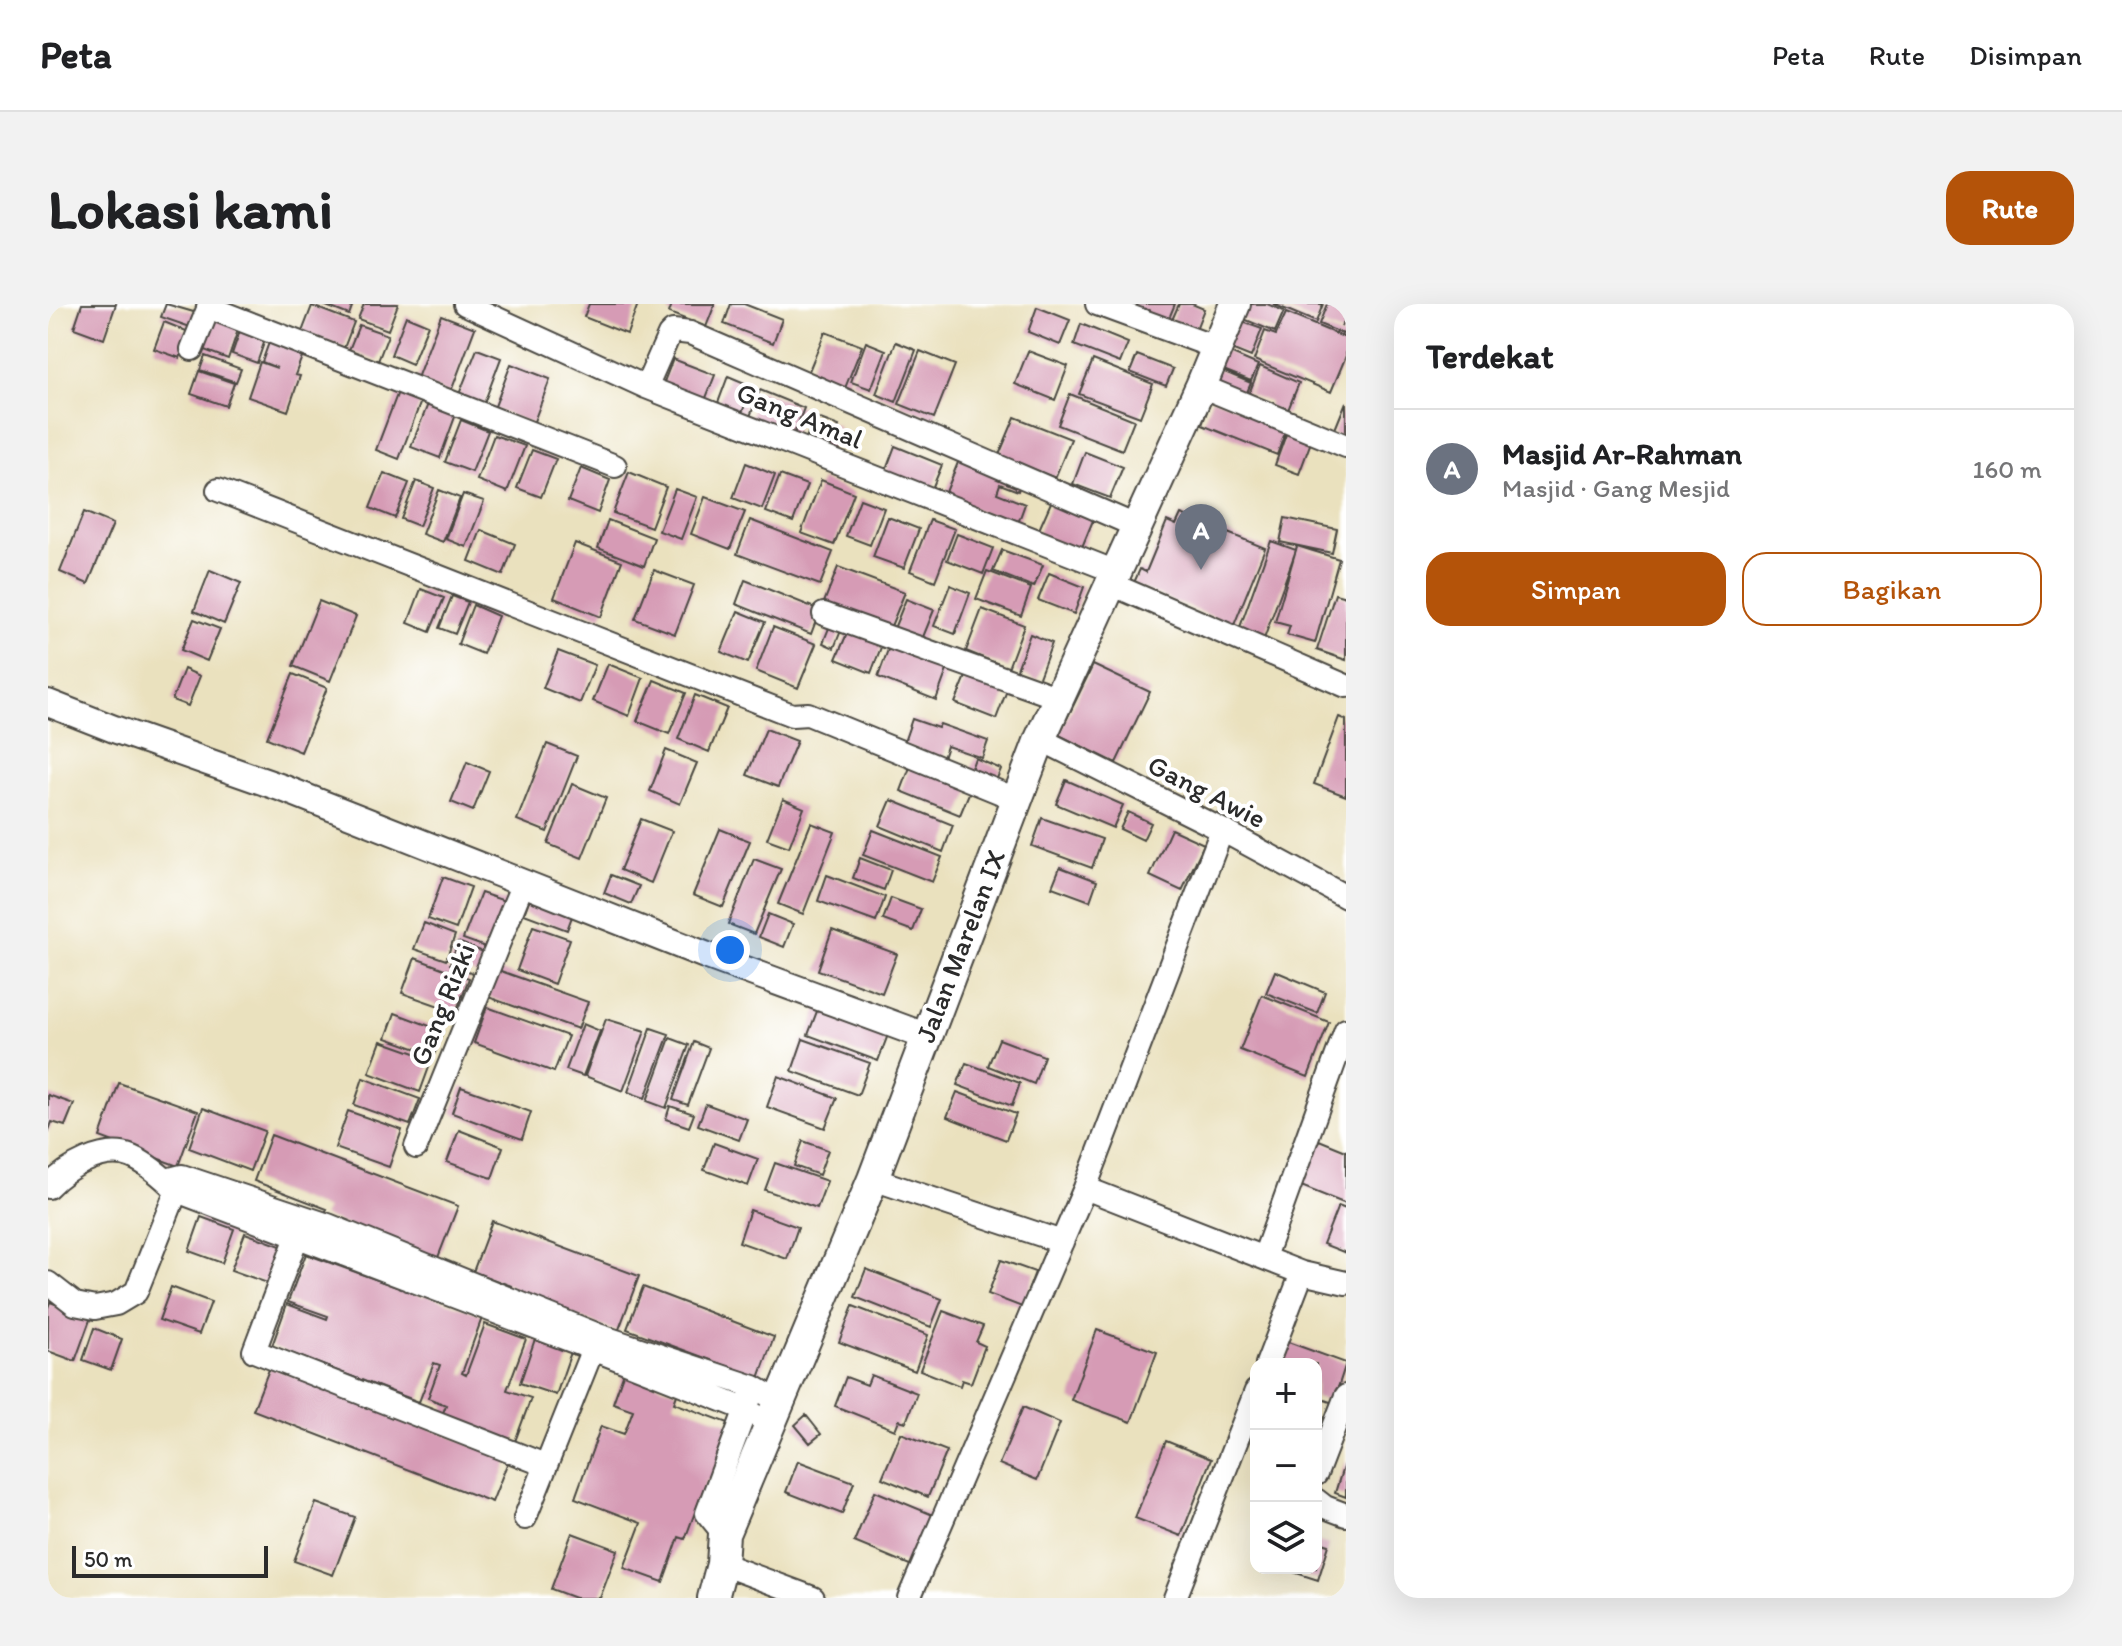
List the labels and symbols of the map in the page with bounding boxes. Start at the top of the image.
street label: Gang Amal [732,374,868,456]
pin: A [1175,504,1227,570]
street label: Gang Awie [1142,747,1272,835]
street label: Jalan Marelan IX [908,845,1012,1047]
your location [710,930,750,970]
street label: Gang Rizki [402,938,482,1070]
scale bar [72,1542,268,1578]

